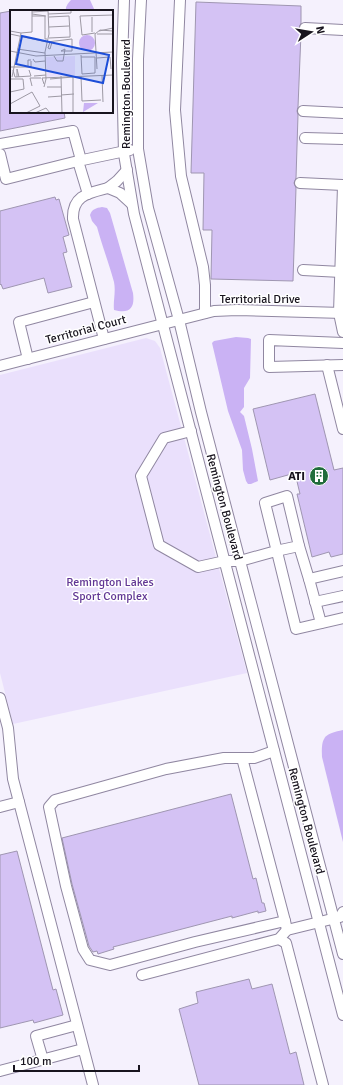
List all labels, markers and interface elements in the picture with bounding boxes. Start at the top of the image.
inset map [10,10,113,113]
north arrow [291,12,331,52]
text: N [313,25,327,35]
street label: Remington Boulevard [119,39,134,149]
street label: Territorial Drive [220,292,300,307]
street label: Territorial Court [44,312,128,348]
street label: Remington Boulevard [203,452,245,562]
building icon: ATI [308,465,330,487]
place label: ATI [288,469,305,484]
park label: Remington Lakes Sport Complex [66,575,154,604]
street label: Remington Boulevard [285,766,327,876]
scale bar [14,1047,139,1073]
text: 100 m [20,1054,52,1069]

